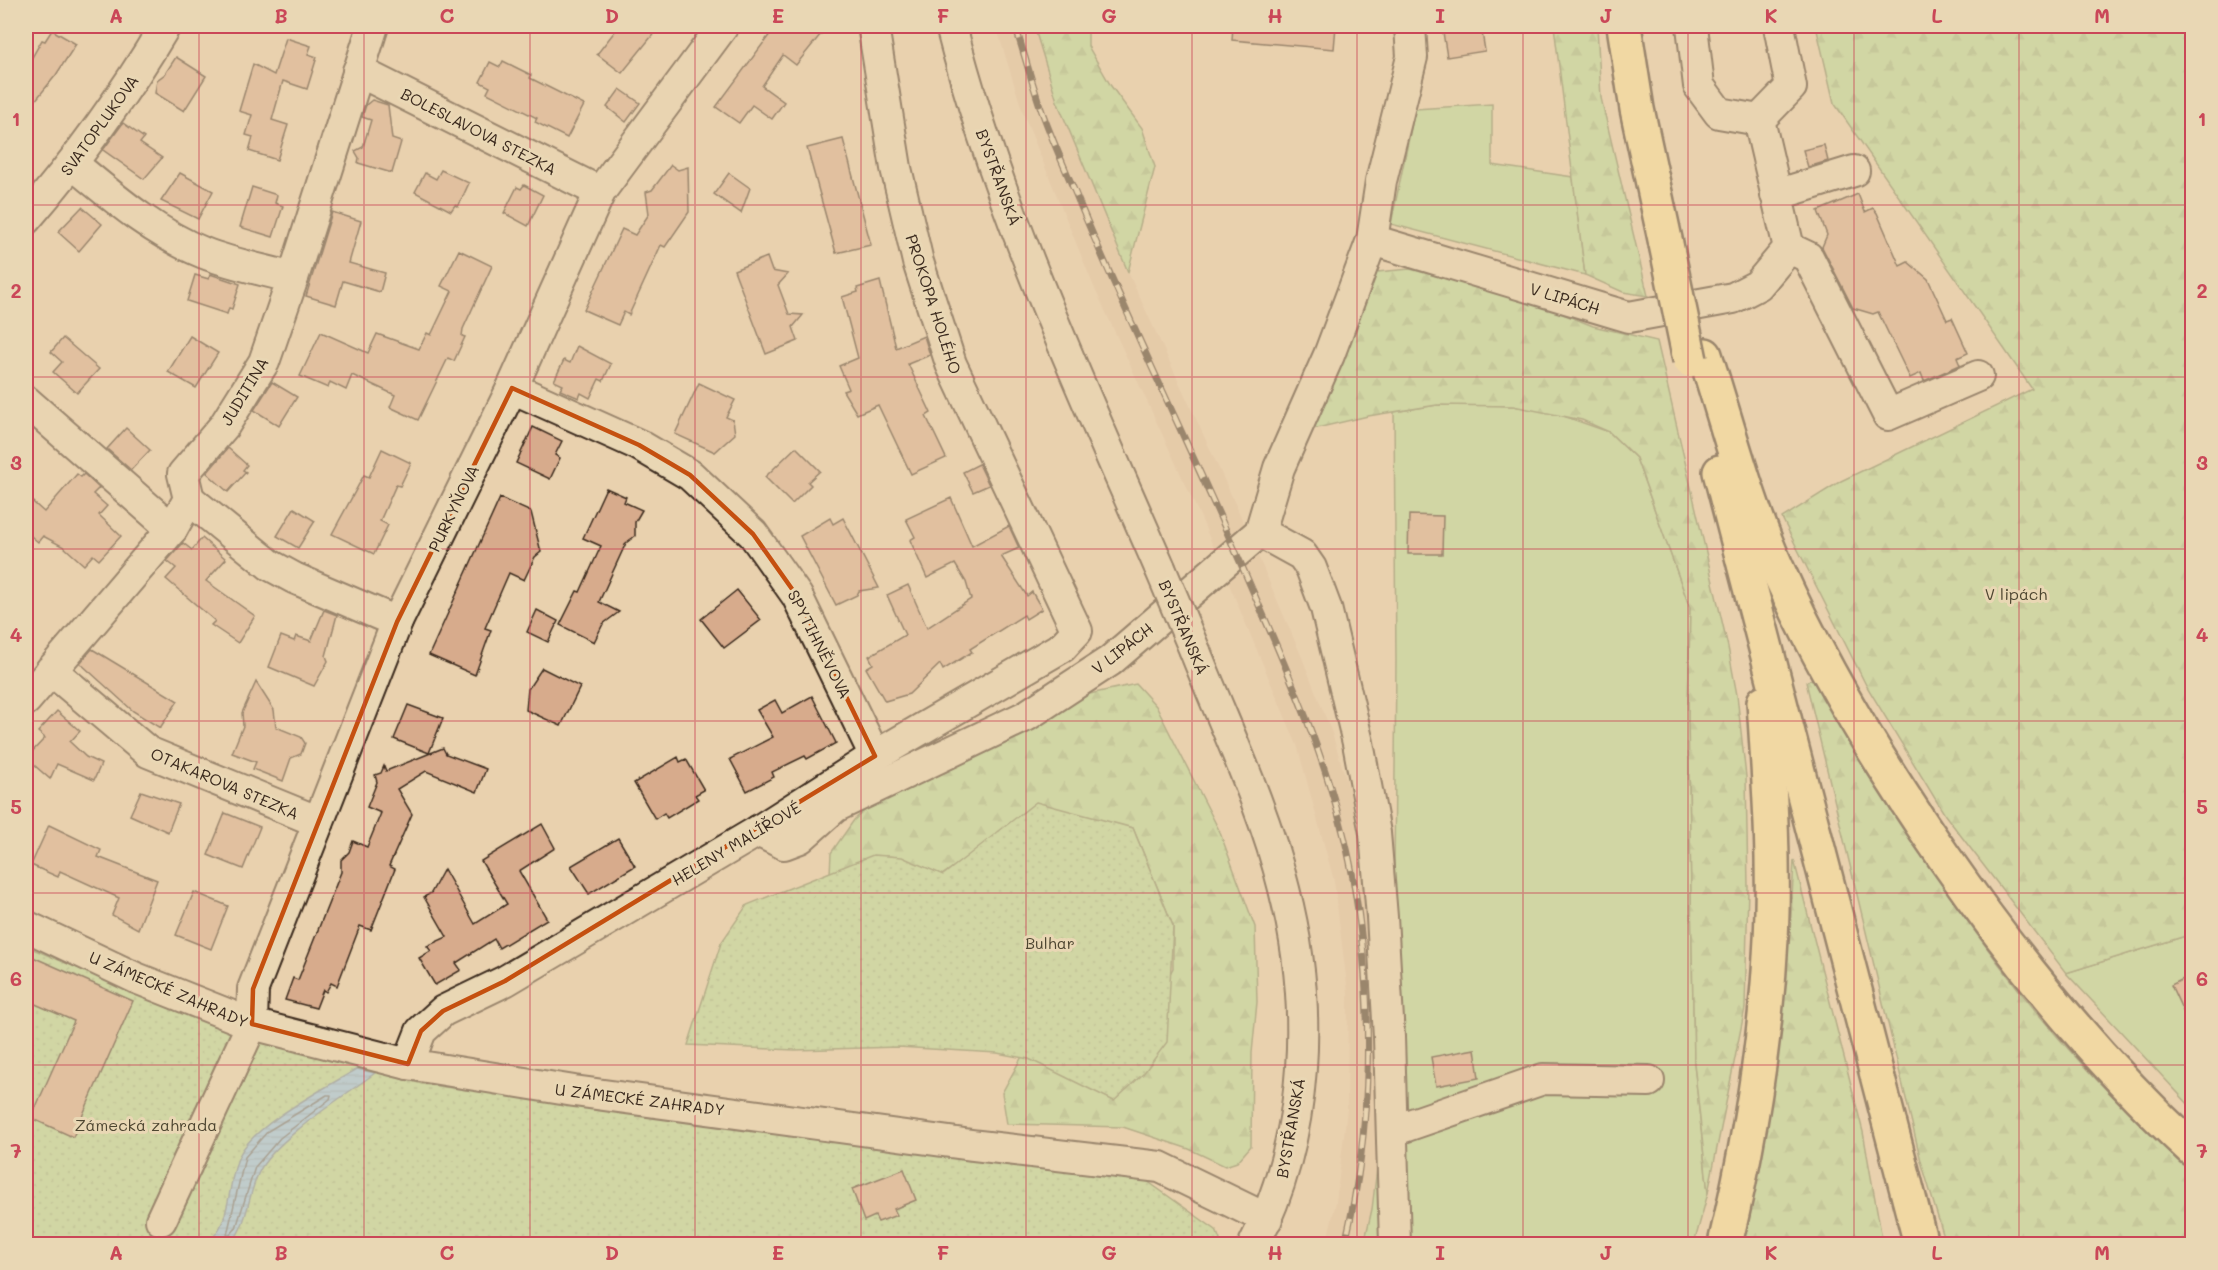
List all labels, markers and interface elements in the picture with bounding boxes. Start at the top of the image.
text: A [109,2,123,28]
text: B [274,2,288,28]
text: C [440,2,455,28]
text: D [605,2,619,28]
text: E [772,2,784,28]
text: F [937,2,950,28]
text: G [1101,2,1117,28]
text: H [1267,2,1283,28]
text: I [1435,2,1445,28]
text: J [1599,2,1613,28]
text: K [1764,2,1778,28]
text: L [1931,2,1943,28]
text: M [2094,2,2110,28]
street label: SVATOPLUKOVA [55,70,143,180]
street label: BOLESLAVOVA STEZKA [398,83,560,179]
text: 1 [12,105,20,131]
text: 1 [2198,105,2206,131]
street label: BYSTŘANSKÁ [972,126,1026,228]
street label: PROKOPA HOLÉHO [902,232,966,376]
text: 2 [10,277,22,303]
street label: V LIPÁCH [1527,277,1603,319]
text: 2 [2196,277,2208,303]
street label: JUDITINA [215,353,273,429]
text: 3 [10,449,22,475]
text: 3 [2196,449,2208,475]
street label: PURKYŇOVA [423,461,483,555]
street label: BYSTŘANSKÁ [1155,576,1213,678]
park label: V lipách [1985,583,2047,604]
street label: SPYTIHNĚVOVA [784,586,856,702]
street label: V LIPÁCH [1087,617,1157,679]
text: 4 [10,621,23,647]
text: 4 [2196,621,2209,647]
street label: OTAKAROVA STEZKA [148,742,302,824]
text: 5 [10,793,22,819]
text: 5 [2196,793,2208,819]
street label: HELENY MALÍŘOVÉ [668,796,804,890]
park label: Bulhar [1025,932,1075,953]
street label: U ZÁMECKÉ ZAHRADY [86,946,252,1032]
text: 6 [10,965,22,991]
text: 6 [2196,965,2208,991]
street label: BYSTŘANSKÁ [1271,1076,1309,1180]
street label: U ZÁMECKÉ ZAHRADY [554,1078,726,1120]
park label: Zámecká zahrada [75,1114,217,1135]
text: 7 [10,1137,22,1163]
text: 7 [2196,1137,2208,1163]
text: A [109,1239,123,1265]
text: B [274,1239,288,1265]
text: C [440,1239,455,1265]
text: D [605,1239,619,1265]
text: E [772,1239,784,1265]
text: F [937,1239,950,1265]
text: G [1101,1239,1117,1265]
text: H [1267,1239,1283,1265]
text: I [1435,1239,1445,1265]
text: J [1599,1239,1613,1265]
text: K [1764,1239,1778,1265]
text: L [1931,1239,1943,1265]
text: M [2094,1239,2110,1265]

